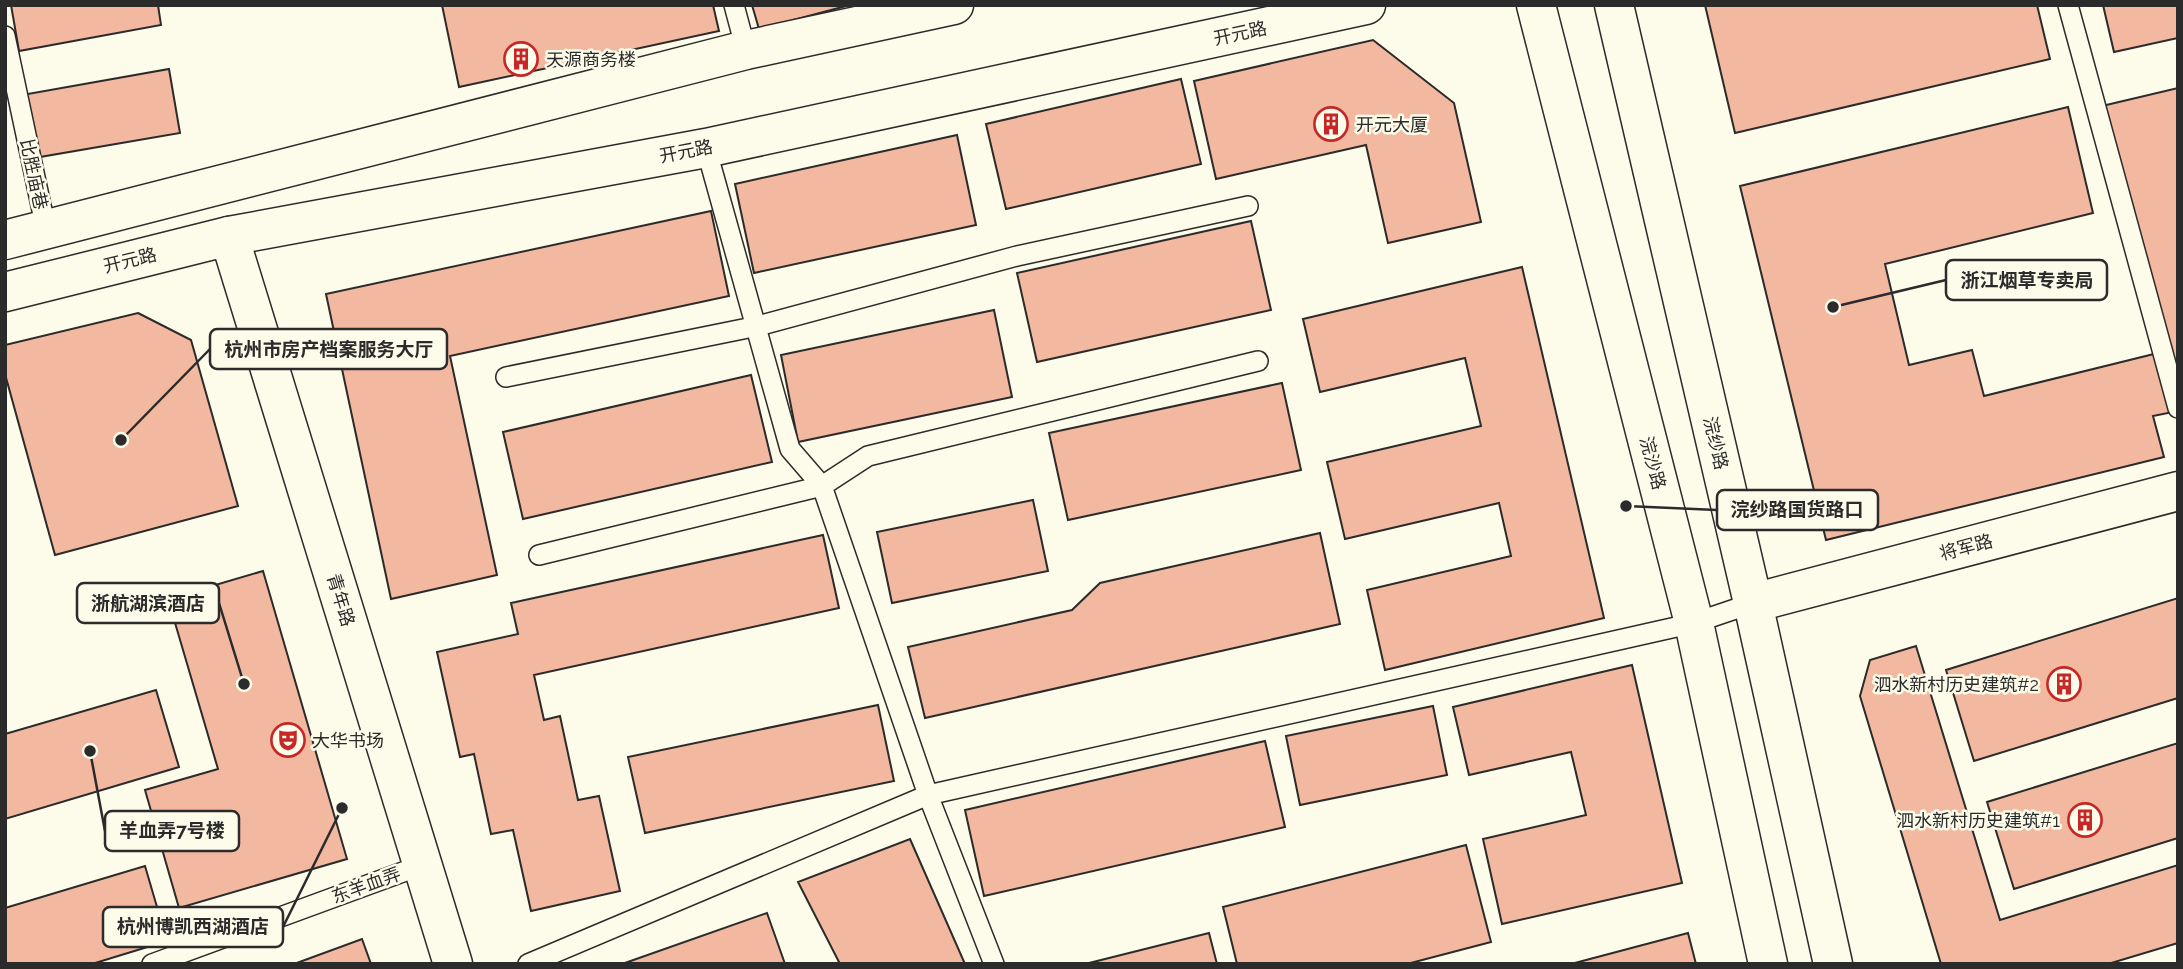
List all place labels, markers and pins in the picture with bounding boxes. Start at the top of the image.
building icon: 天源商务楼 [502,40,540,78]
place label: 天源商务楼 [546,49,636,70]
building icon: 开元大厦 [1312,105,1350,143]
place label: 开元大厦 [1356,114,1428,135]
callout: 浙江烟草专卖局 [1946,260,2107,300]
callout: 杭州市房产档案服务大厅 [210,329,447,369]
callout: 浣纱路国货路口 [1717,490,1878,530]
callout: 浙航湖滨酒店 [77,583,219,623]
building icon: 泗水新村历史建筑#2 [2045,665,2083,703]
place label: 泗水新村历史建筑#2 [1873,674,2039,695]
theatre icon: 大华书场 [269,721,307,759]
place label: 大华书场 [312,730,384,751]
building icon: 泗水新村历史建筑#1 [2066,801,2104,839]
place label: 泗水新村历史建筑#1 [1896,810,2060,831]
callout: 羊血弄7号楼 [105,811,239,851]
callout: 杭州博凯西湖酒店 [103,907,283,947]

